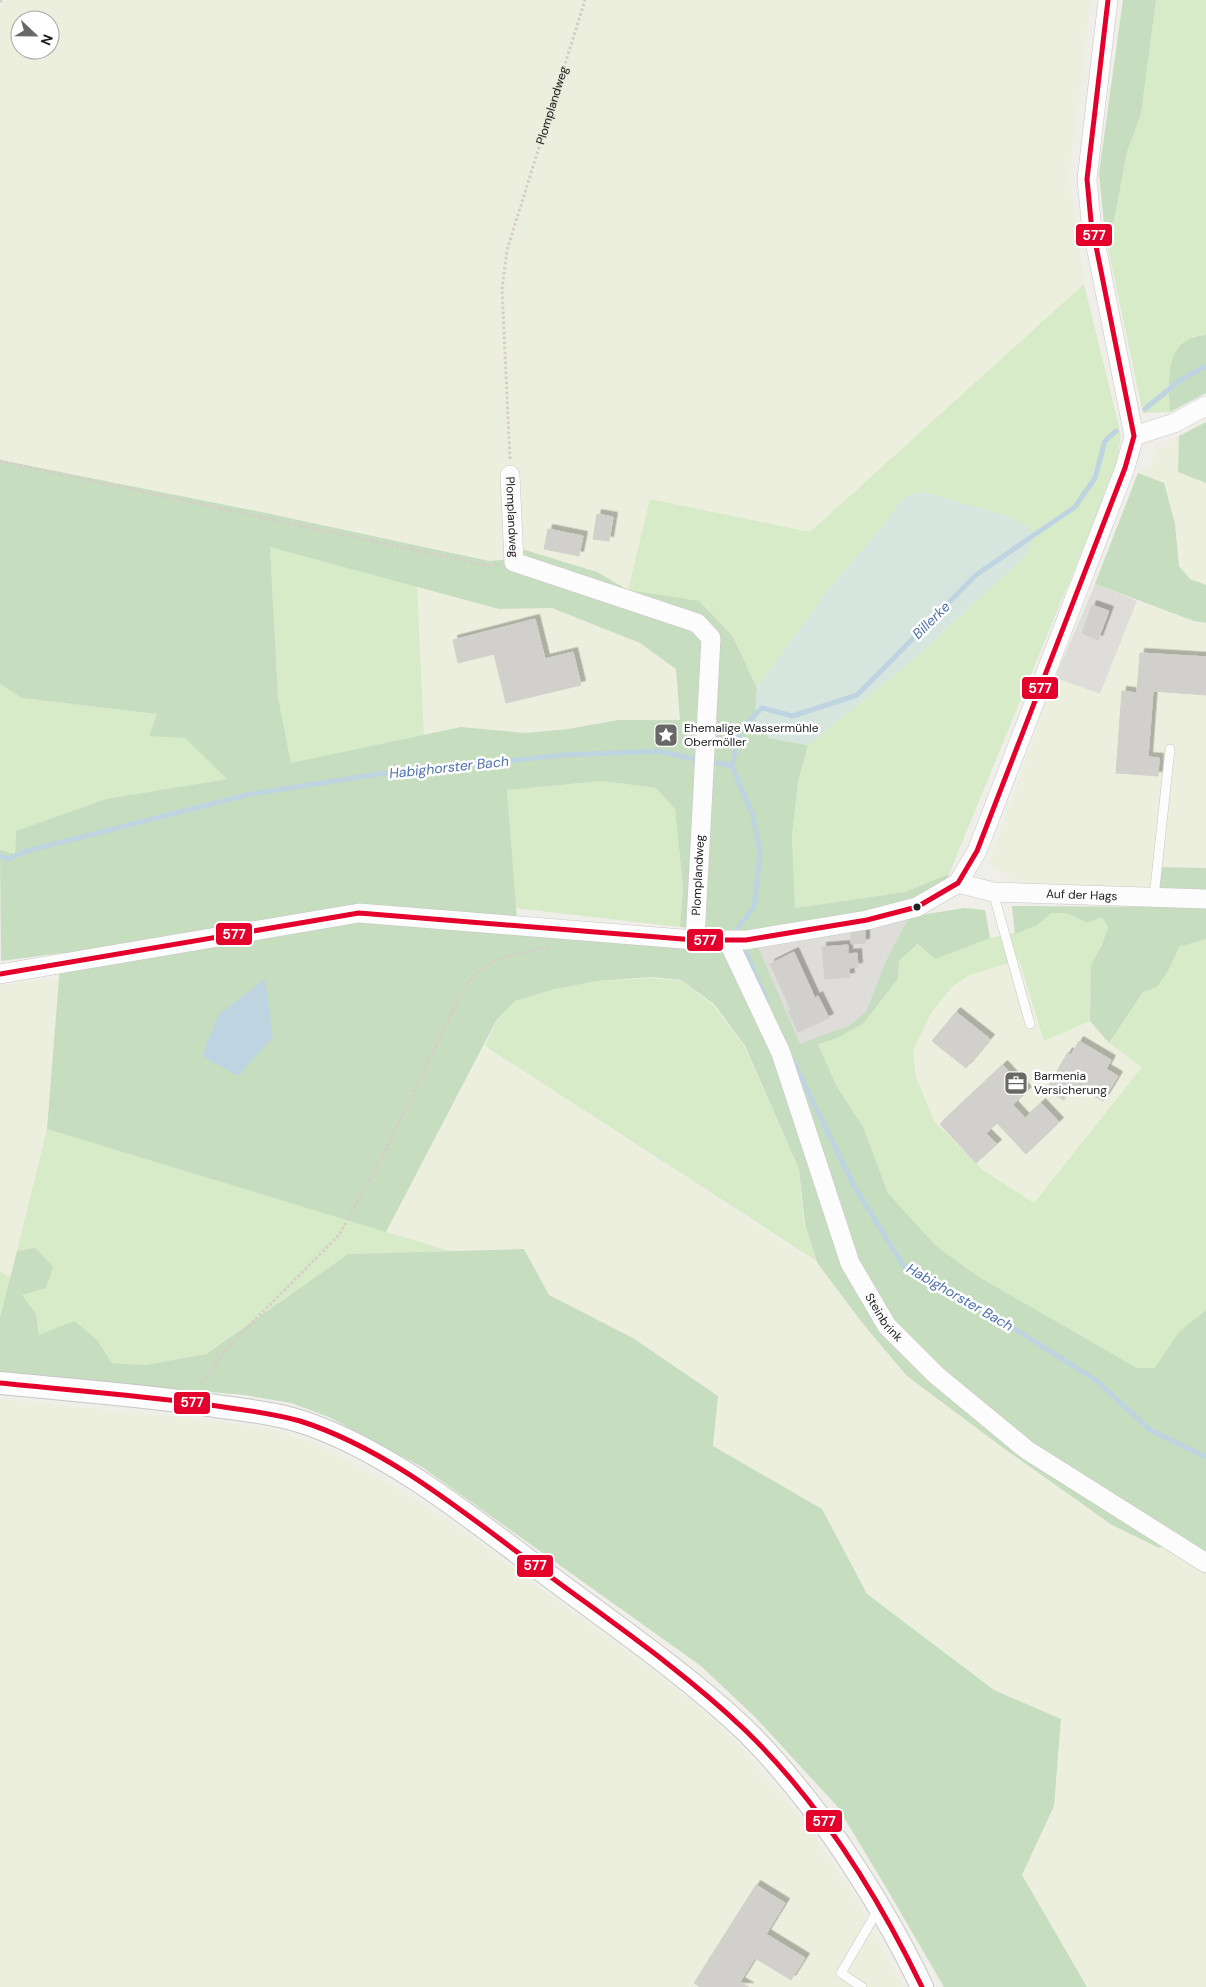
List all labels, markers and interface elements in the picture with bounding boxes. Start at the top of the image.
north arrow [10,10,60,60]
text: N [37,32,57,48]
street label: Plomplandweg [532,64,572,146]
line badge: 577 [1075,223,1113,247]
text: 577 [1082,226,1106,244]
street label: Plomplandweg [502,476,522,558]
water label: Billerke [908,597,954,643]
line badge: 577 [1021,676,1059,700]
text: 577 [1028,679,1052,697]
place label: Ehemalige Wassermühle Obermöller [684,720,819,750]
place icon: Ehemalige Wassermühle Obermöller [653,722,679,748]
water label: Habighorster Bach [388,752,510,782]
street label: Plomplandweg [688,834,708,916]
street label: Auf der Hags [1046,886,1118,904]
unlabelled marker [912,902,922,912]
line badge: 577 [215,922,253,946]
text: 577 [222,925,246,943]
line badge: 577 [686,928,724,952]
text: 577 [693,931,717,949]
place label: Barmenia Versicherung [1034,1068,1107,1098]
office icon: Barmenia Versicherung [1003,1070,1029,1096]
water label: Habighorster Bach [903,1259,1017,1335]
street label: Steinbrink [861,1290,906,1345]
line badge: 577 [173,1391,211,1415]
text: 577 [180,1393,204,1411]
line badge: 577 [516,1554,554,1578]
text: 577 [523,1556,547,1574]
line badge: 577 [805,1809,843,1833]
text: 577 [812,1812,836,1830]

